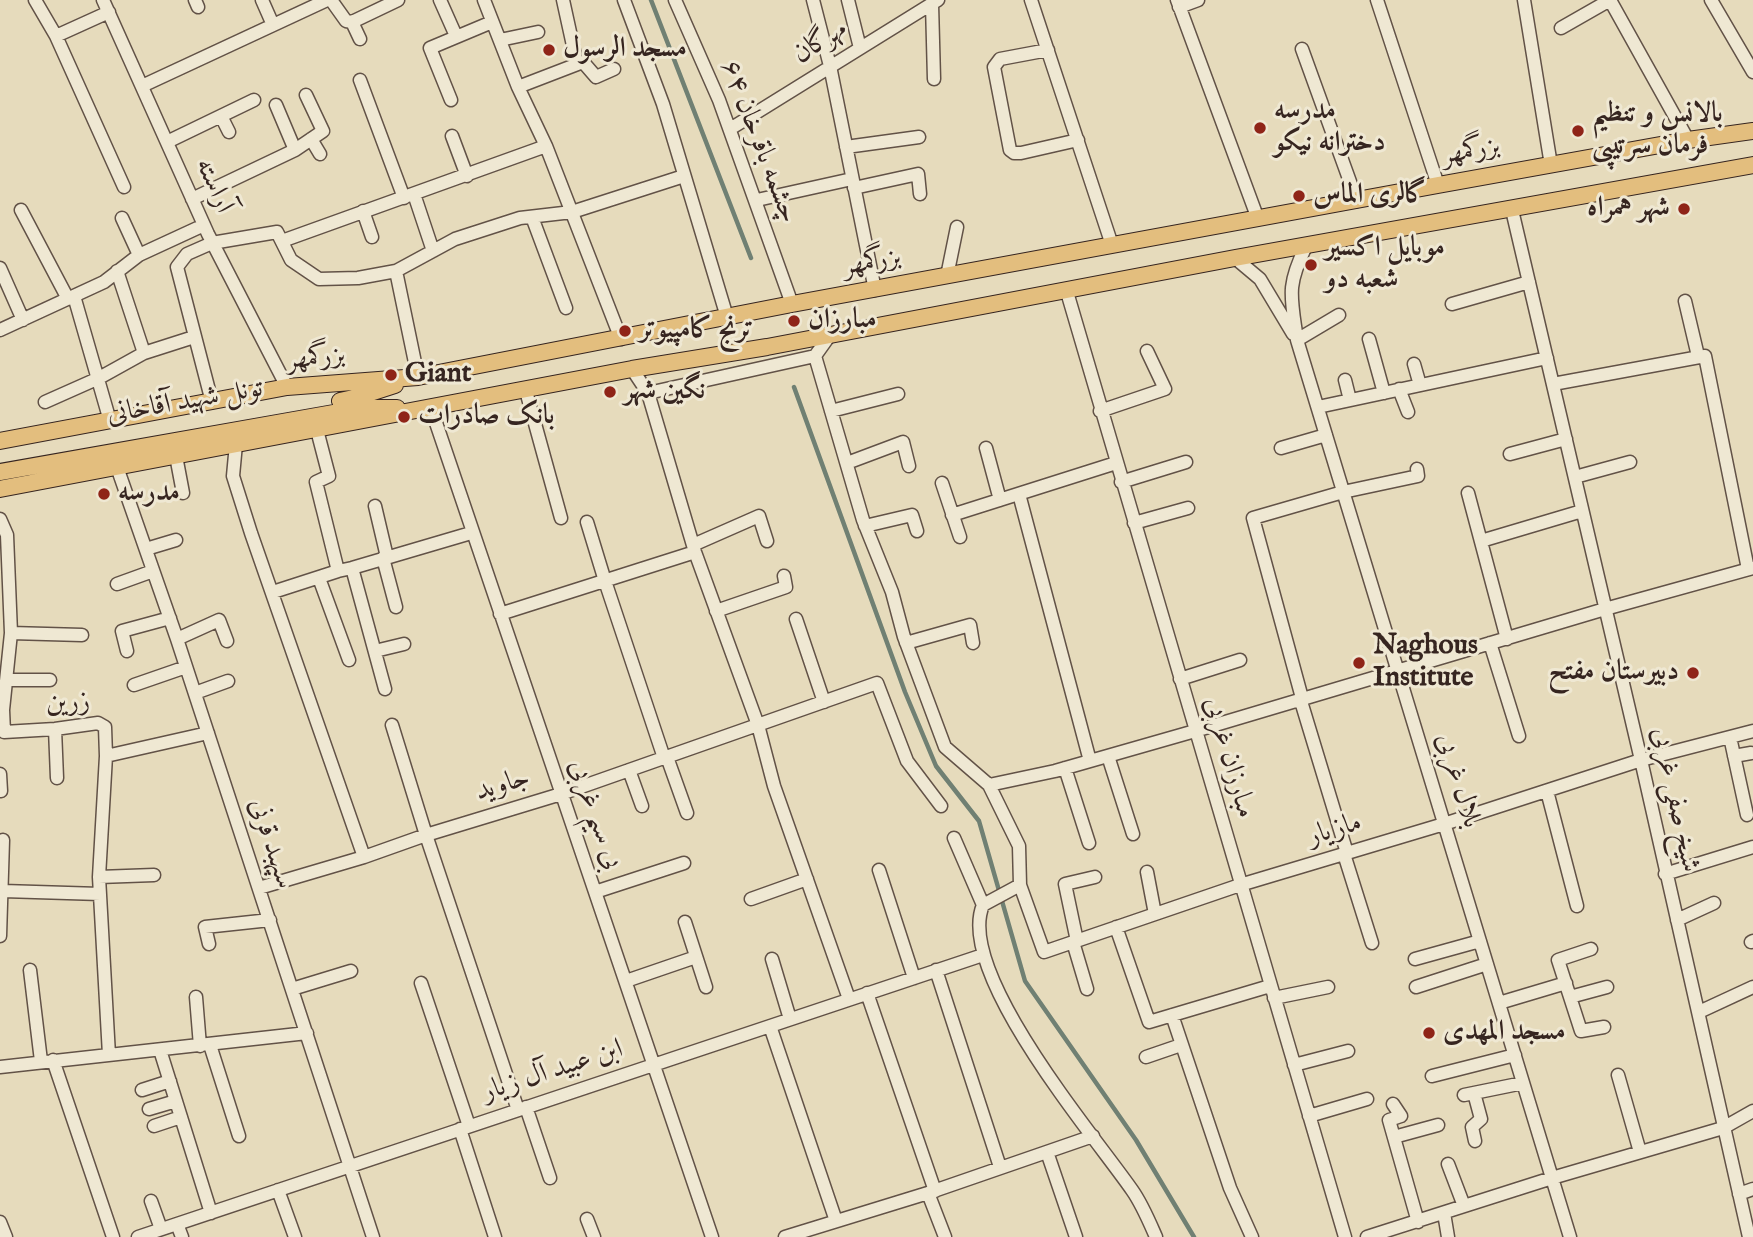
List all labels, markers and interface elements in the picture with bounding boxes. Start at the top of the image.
street label: مهرگان [788,13,854,73]
place label: مسجد الرسول [563,33,687,67]
marker: مسجد الرسول [541,42,557,58]
street label: چشمه باقرخان ۶۴ [712,56,804,228]
place label: مدرسه دخترانه نیکو [1274,95,1386,161]
place label: بالانس و تنظیم فرمان سرتیپی [1592,98,1723,164]
marker: مدرسه دخترانه نیکو [1252,120,1268,136]
marker: بالانس و تنظیم فرمان سرتیپی [1570,123,1586,139]
street label: بزرگمهر [1440,130,1502,174]
street label: آراسته [186,153,240,219]
place label: گالری الماس [1313,179,1427,213]
marker: گالری الماس [1291,188,1307,204]
place label: شهر همراه [1587,192,1670,226]
marker: شهر همراه [1676,201,1692,217]
place label: موبایل اکسیر شعبه دو [1325,232,1445,298]
street label: بزرگمهر [841,241,903,285]
marker: موبایل اکسیر شعبه دو [1303,257,1319,273]
place label: مبارزان [808,304,877,338]
marker: مبارزان [786,313,802,329]
place label: ترنج کامپیوتر [639,314,754,348]
marker: ترنج کامپیوتر [617,323,633,339]
street label: بزرگمهر [286,340,346,378]
place label: Giant [405,358,471,392]
marker: Giant [383,367,399,383]
street label: تونل شهید آقاخانی [104,373,266,433]
place label: نگین شهر [624,375,705,409]
marker: نگین شهر [602,384,618,400]
place label: بانک صادرات [418,400,555,434]
marker: بانک صادرات [396,409,412,425]
place label: مدرسه [118,477,180,511]
marker: مدرسه [96,486,112,502]
place label: Naghous Institute [1373,630,1478,696]
marker: Naghous Institute [1351,655,1367,671]
place label: دبیرستان مفتح [1548,656,1679,690]
marker: دبیرستان مفتح [1685,665,1701,681]
street label: زرین [45,686,91,722]
street label: مبارزان غربی [1195,694,1261,822]
street label: شیخ صفی غربی [1642,724,1706,876]
street label: بلال غربی [1427,730,1487,832]
street label: بی سیم غربی [560,756,628,874]
street label: جاوید [472,762,534,810]
street label: سپهبد قرنی [240,794,300,894]
street label: مازیار [1304,807,1366,855]
place label: مسجد المهدی [1443,1016,1566,1050]
marker: مسجد المهدی [1421,1025,1437,1041]
street label: ابن عبید آل زیار [478,1033,628,1111]

